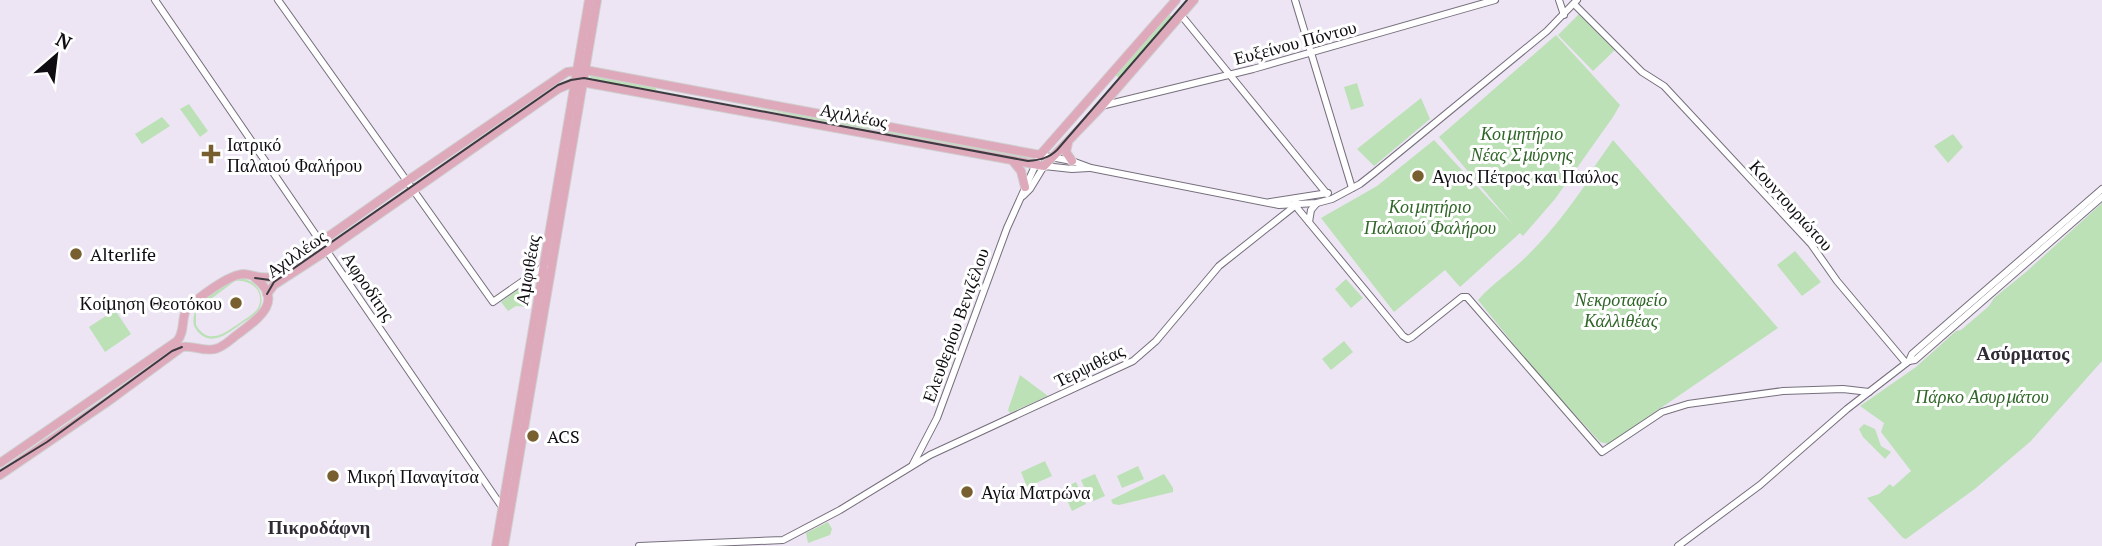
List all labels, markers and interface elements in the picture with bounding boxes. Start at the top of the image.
street label: Ευξείνου Πόντου [1231,14,1359,70]
north arrow [21,21,91,91]
text: N [52,26,77,55]
street label: Αχιλλέως [818,97,890,133]
park label: Κοιμητήριο Νέας Σμύρνης [1470,121,1574,166]
place label: Ιατρικό Παλαιού Φαλήρου [227,132,362,177]
marker: Ιατρικό Παλαιού Φαλήρου [201,144,221,164]
street label: Κουντουριώτου [1745,154,1839,256]
place label: Αγιος Πέτρος και Παύλος [1432,164,1618,188]
marker: Αγιος Πέτρος και Παύλος [1410,168,1426,184]
park label: Κοιμητήριο Παλαιού Φαλήρου [1363,194,1496,239]
street label: Αχιλλέως [261,223,331,283]
street label: Αμφιθέας [509,233,545,307]
place label: Alterlife [90,242,156,266]
street label: Ελευθερίου Βενιζέλου [916,244,994,406]
marker: Alterlife [68,246,84,262]
street label: Αφροδίτης [337,247,401,325]
park label: Νεκροταφείο Καλλιθέας [1574,287,1667,332]
place label: Κοίμηση Θεοτόκου [80,291,222,315]
marker: Κοίμηση Θεοτόκου [228,295,244,311]
street label: Τερψιθέας [1050,338,1128,392]
district label: Ασύρματος [1977,340,2070,365]
park label: Πάρκο Ασυρμάτου [1914,384,2049,408]
place label: ACS [547,424,580,448]
marker: ACS [525,428,541,444]
place label: Μικρή Παναγίτσα [347,464,479,488]
marker: Μικρή Παναγίτσα [325,468,341,484]
place label: Αγία Ματρώνα [981,480,1091,504]
marker: Αγία Ματρώνα [959,484,975,500]
district label: Πικροδάφνη [268,514,370,539]

